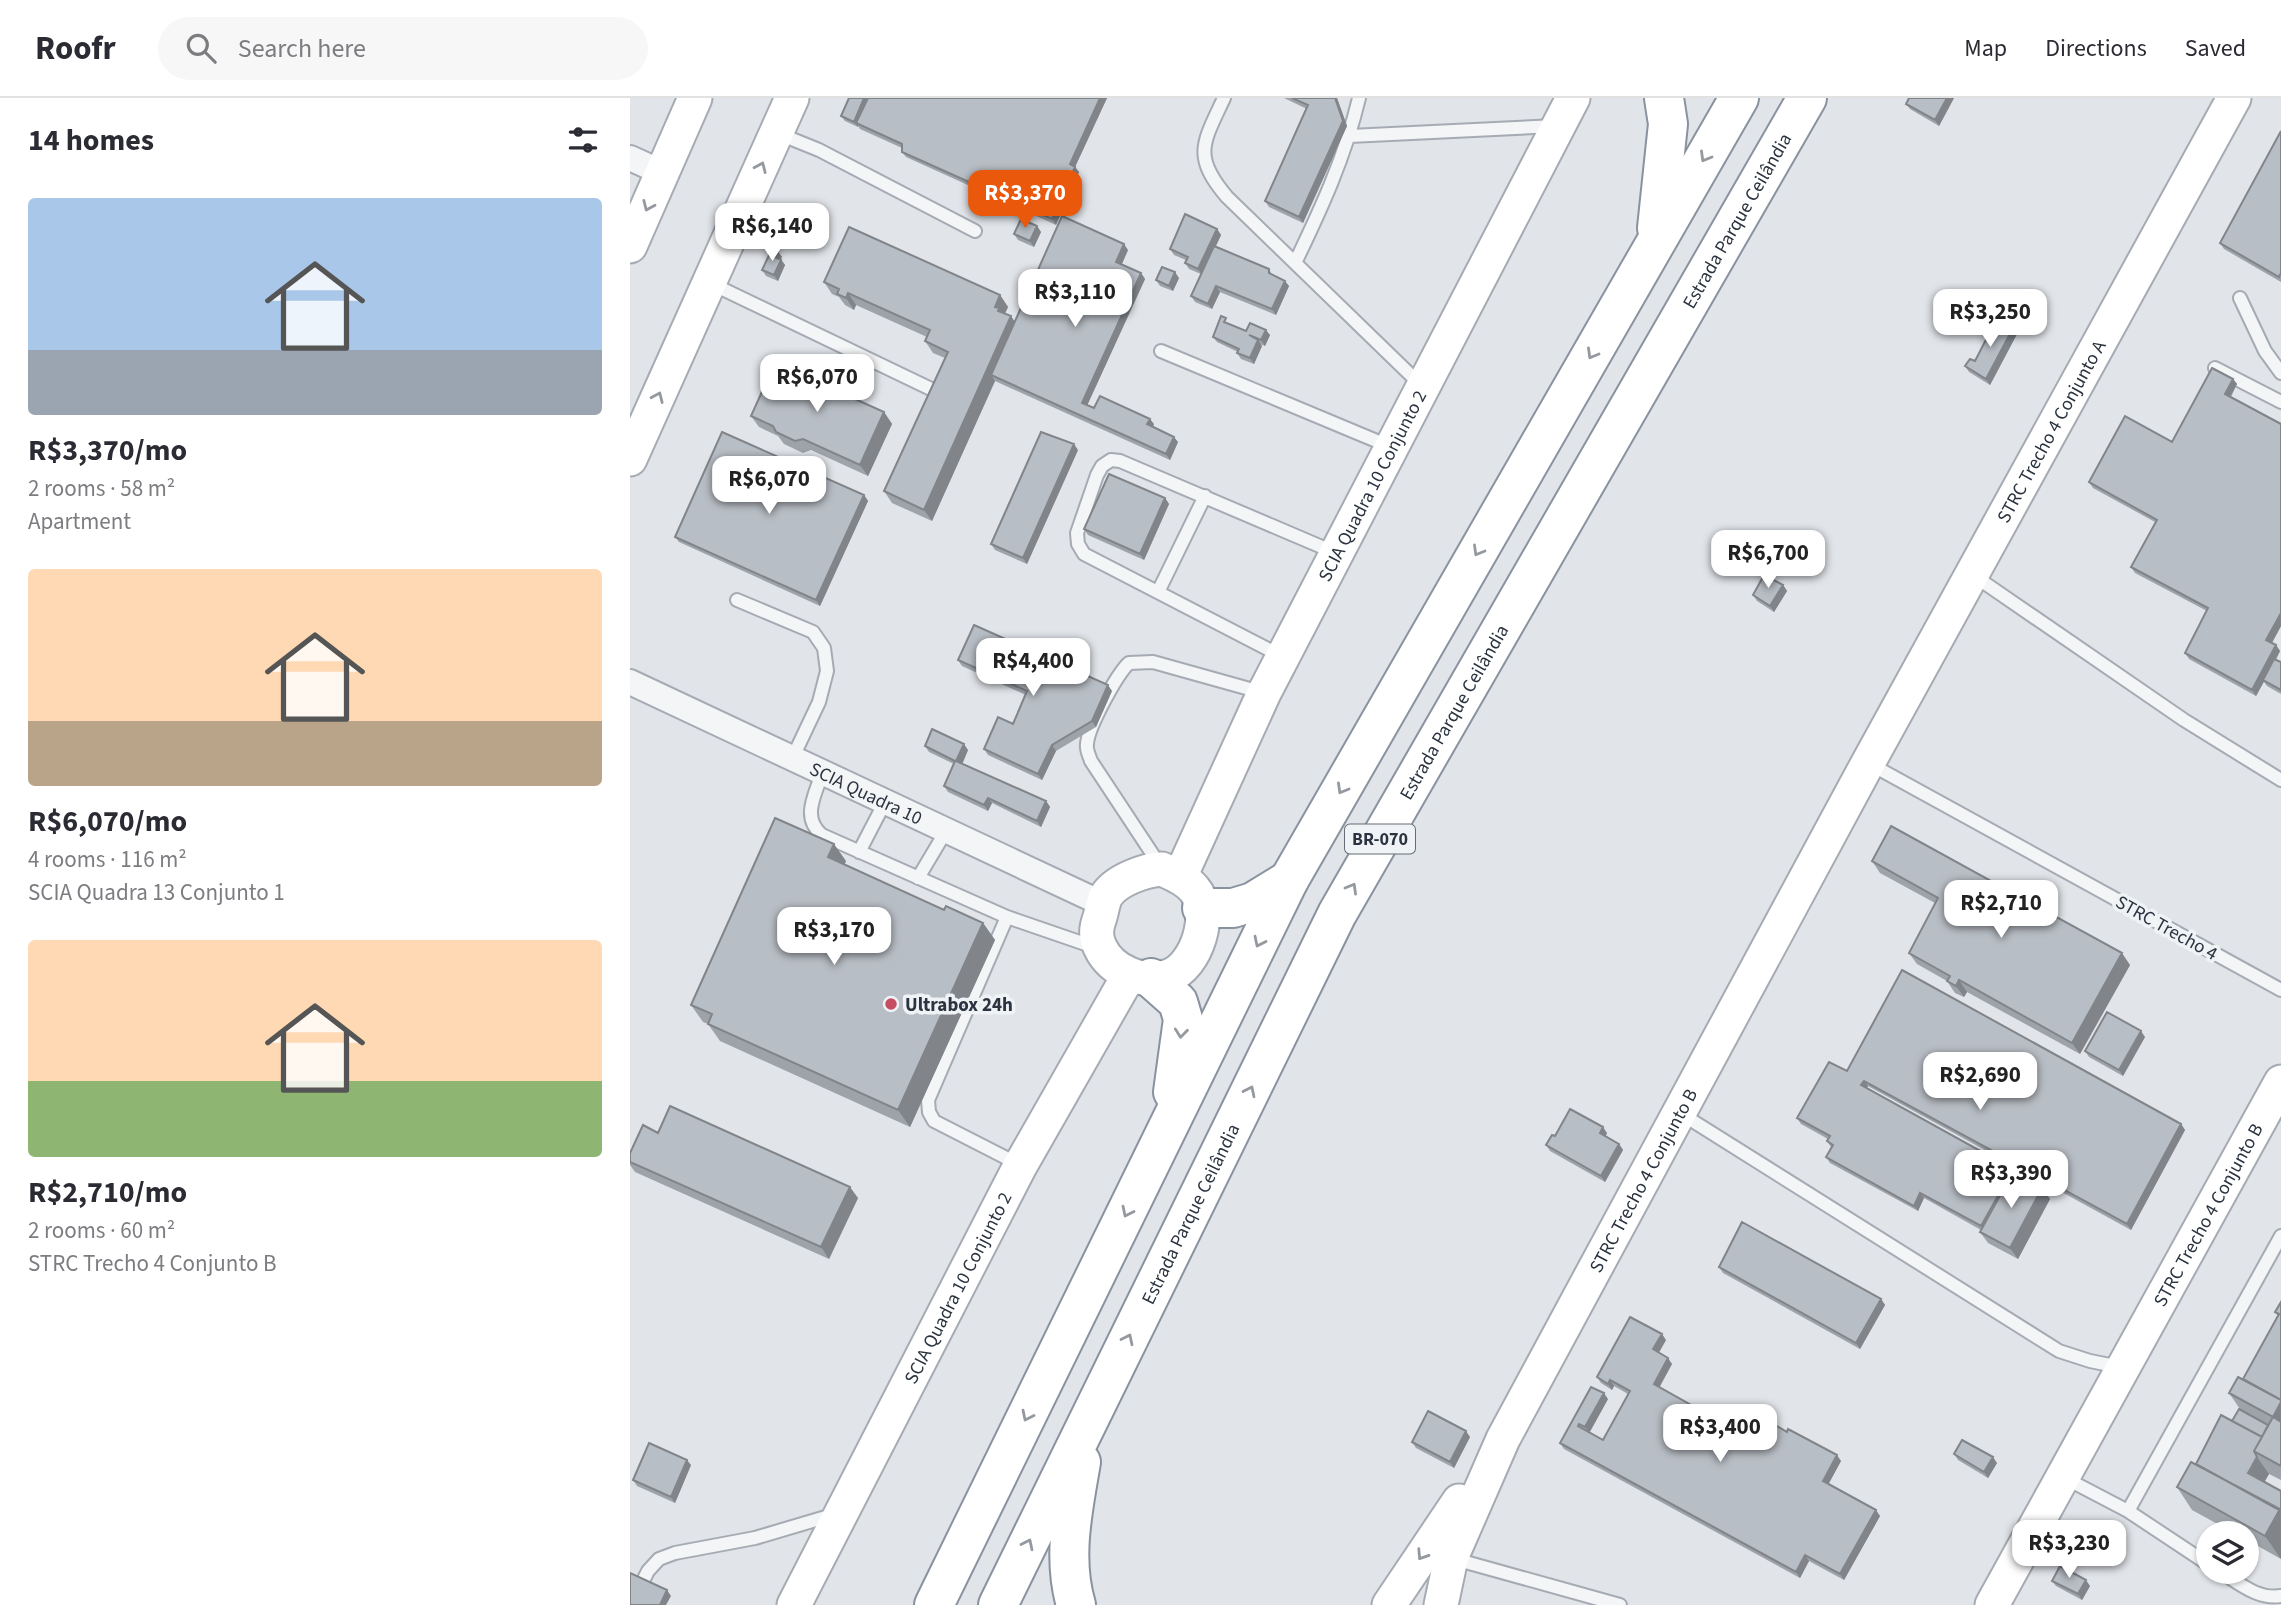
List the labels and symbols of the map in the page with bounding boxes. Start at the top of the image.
street label: Estrada Parque Ceilândia [1677,129,1799,314]
one-way arrow [1701,150,1714,163]
one-way arrow [753,162,767,175]
pin: R$3,370 [960,170,1090,230]
one-way arrow [642,198,656,211]
pin: R$6,140 [707,204,837,263]
pin: R$3,110 [1010,270,1140,329]
pin: R$3,250 [1925,289,2055,349]
street label: STRC Trecho 4 Conjunto A [1991,335,2113,528]
one-way arrow [1587,347,1600,360]
pin: R$6,070 [752,354,882,414]
street label: SCIA Quadra 10 Conjunto 2 [1312,386,1434,587]
one-way arrow [650,392,664,404]
pin: R$6,070 [704,456,834,516]
pin: R$6,700 [1703,531,1833,590]
one-way arrow [1473,544,1486,557]
street label: Estrada Parque Ceilândia [1394,620,1516,805]
pin: R$4,400 [968,638,1098,698]
street label: SCIA Quadra 10 [805,756,926,832]
one-way arrow [1337,781,1350,794]
road number: BR-070 [1345,824,1415,854]
pin: R$2,710 [1936,880,2066,940]
one-way arrow [1344,882,1357,895]
street label: STRC Trecho 4 [2110,889,2222,968]
pin: R$3,170 [769,908,899,967]
one-way arrow [1253,935,1267,947]
place label: Ultrabox 24h [905,992,1013,1019]
marker: Ultrabox 24h [883,996,899,1012]
one-way arrow [1174,1027,1189,1039]
pin: R$2,690 [1915,1052,2045,1112]
street label: STRC Trecho 4 Conjunto B [1583,1084,1705,1278]
one-way arrow [1242,1086,1256,1098]
street label: Estrada Parque Ceilândia [1136,1119,1247,1309]
street label: STRC Trecho 4 Conjunto B [2148,1119,2271,1312]
pin: R$3,390 [1946,1150,2076,1210]
street label: SCIA Quadra 10 Conjunto 2 [898,1188,1019,1389]
one-way arrow [1121,1205,1135,1217]
one-way arrow [1120,1334,1134,1346]
pin: R$3,400 [1655,1404,1785,1464]
one-way arrow [1021,1409,1035,1421]
pin: R$3,230 [2004,1520,2134,1580]
one-way arrow [1020,1539,1034,1551]
one-way arrow [1418,1547,1430,1560]

